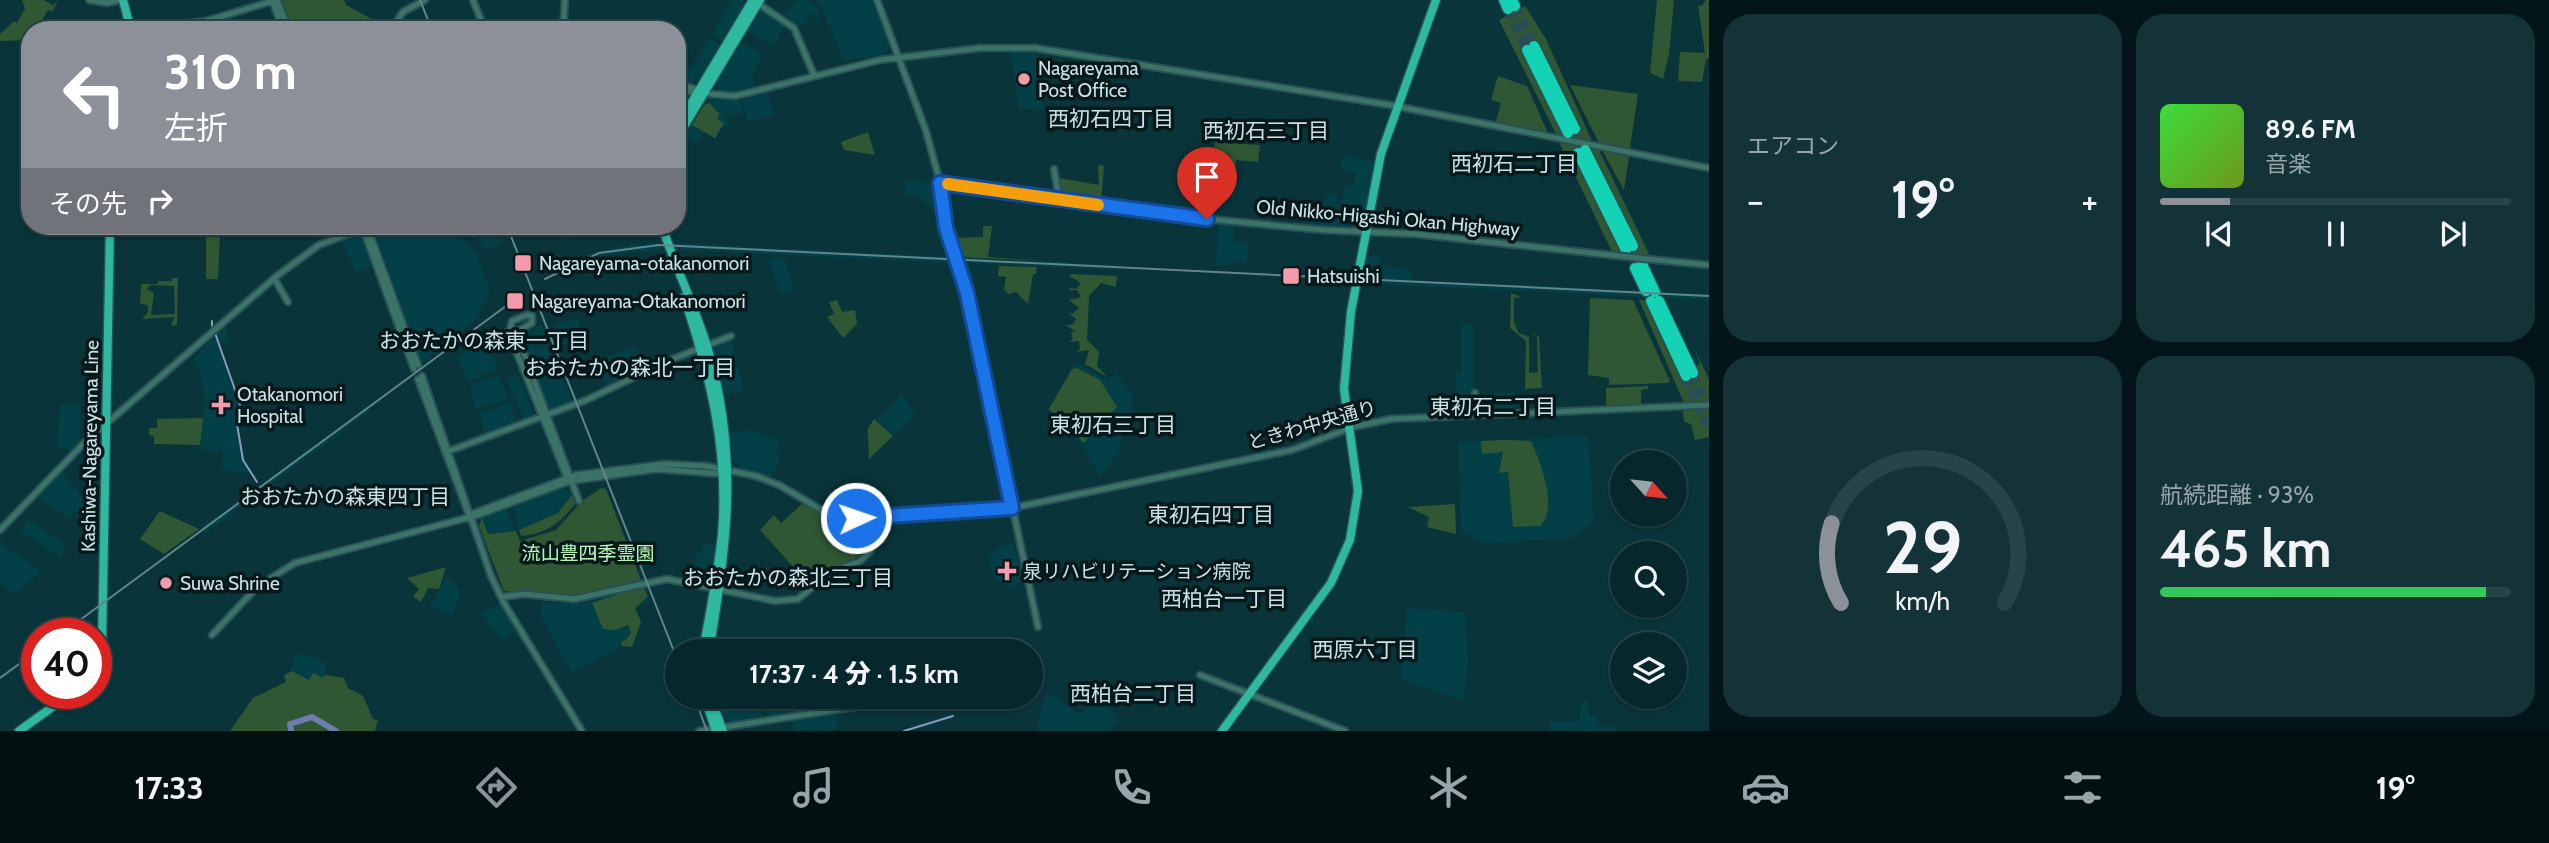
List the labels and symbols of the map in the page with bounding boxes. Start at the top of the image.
place label: Nagareyama Post Office [1038,57,1139,102]
marker: Nagareyama Post Office [1016,71,1032,87]
district label: 西初石四丁目 [1048,106,1174,131]
district label: 西初石三丁目 [1203,118,1329,143]
pin [1177,147,1237,219]
district label: 西初石二丁目 [1451,151,1577,176]
street label: Old Nikko-Higashi Okan Highway [1255,195,1521,241]
place label: Nagareyama-otakanomori [539,252,749,275]
marker: Nagareyama-otakanomori [513,253,533,273]
place label: Hatsuishi [1307,265,1380,288]
marker: Hatsuishi [1281,266,1301,286]
place label: Nagareyama-Otakanomori [531,290,746,313]
marker: Nagareyama-Otakanomori [505,291,525,311]
district label: おおたかの森東一丁目 [379,328,589,353]
street label: Kashiwa-Nagareyama Line [77,340,103,552]
district label: おおたかの森北一丁目 [525,355,735,380]
place label: Otakanomori Hospital [237,383,343,428]
district label: 東初石二丁目 [1430,394,1556,419]
marker: Otakanomori Hospital [211,395,231,415]
street label: ときわ中央通り [1245,396,1379,454]
district label: 東初石三丁目 [1050,412,1176,437]
north arrow [1610,450,1687,527]
position arrow [819,481,893,555]
district label: おおたかの森東四丁目 [240,484,450,509]
district label: 東初石四丁目 [1148,502,1274,527]
park label: 流山豊四季霊園 [521,542,655,565]
place label: 泉リハビリテーション病院 [1023,560,1251,583]
marker: 泉リハビリテーション病院 [997,561,1017,581]
district label: おおたかの森北三丁目 [683,565,893,590]
place label: Suwa Shrine [180,572,280,595]
marker: Suwa Shrine [158,575,174,591]
district label: 西柏台一丁目 [1161,586,1287,611]
speed limit sign: 40 [21,618,112,709]
district label: 西原六丁目 [1313,637,1418,662]
district label: 西柏台二丁目 [1070,681,1196,706]

